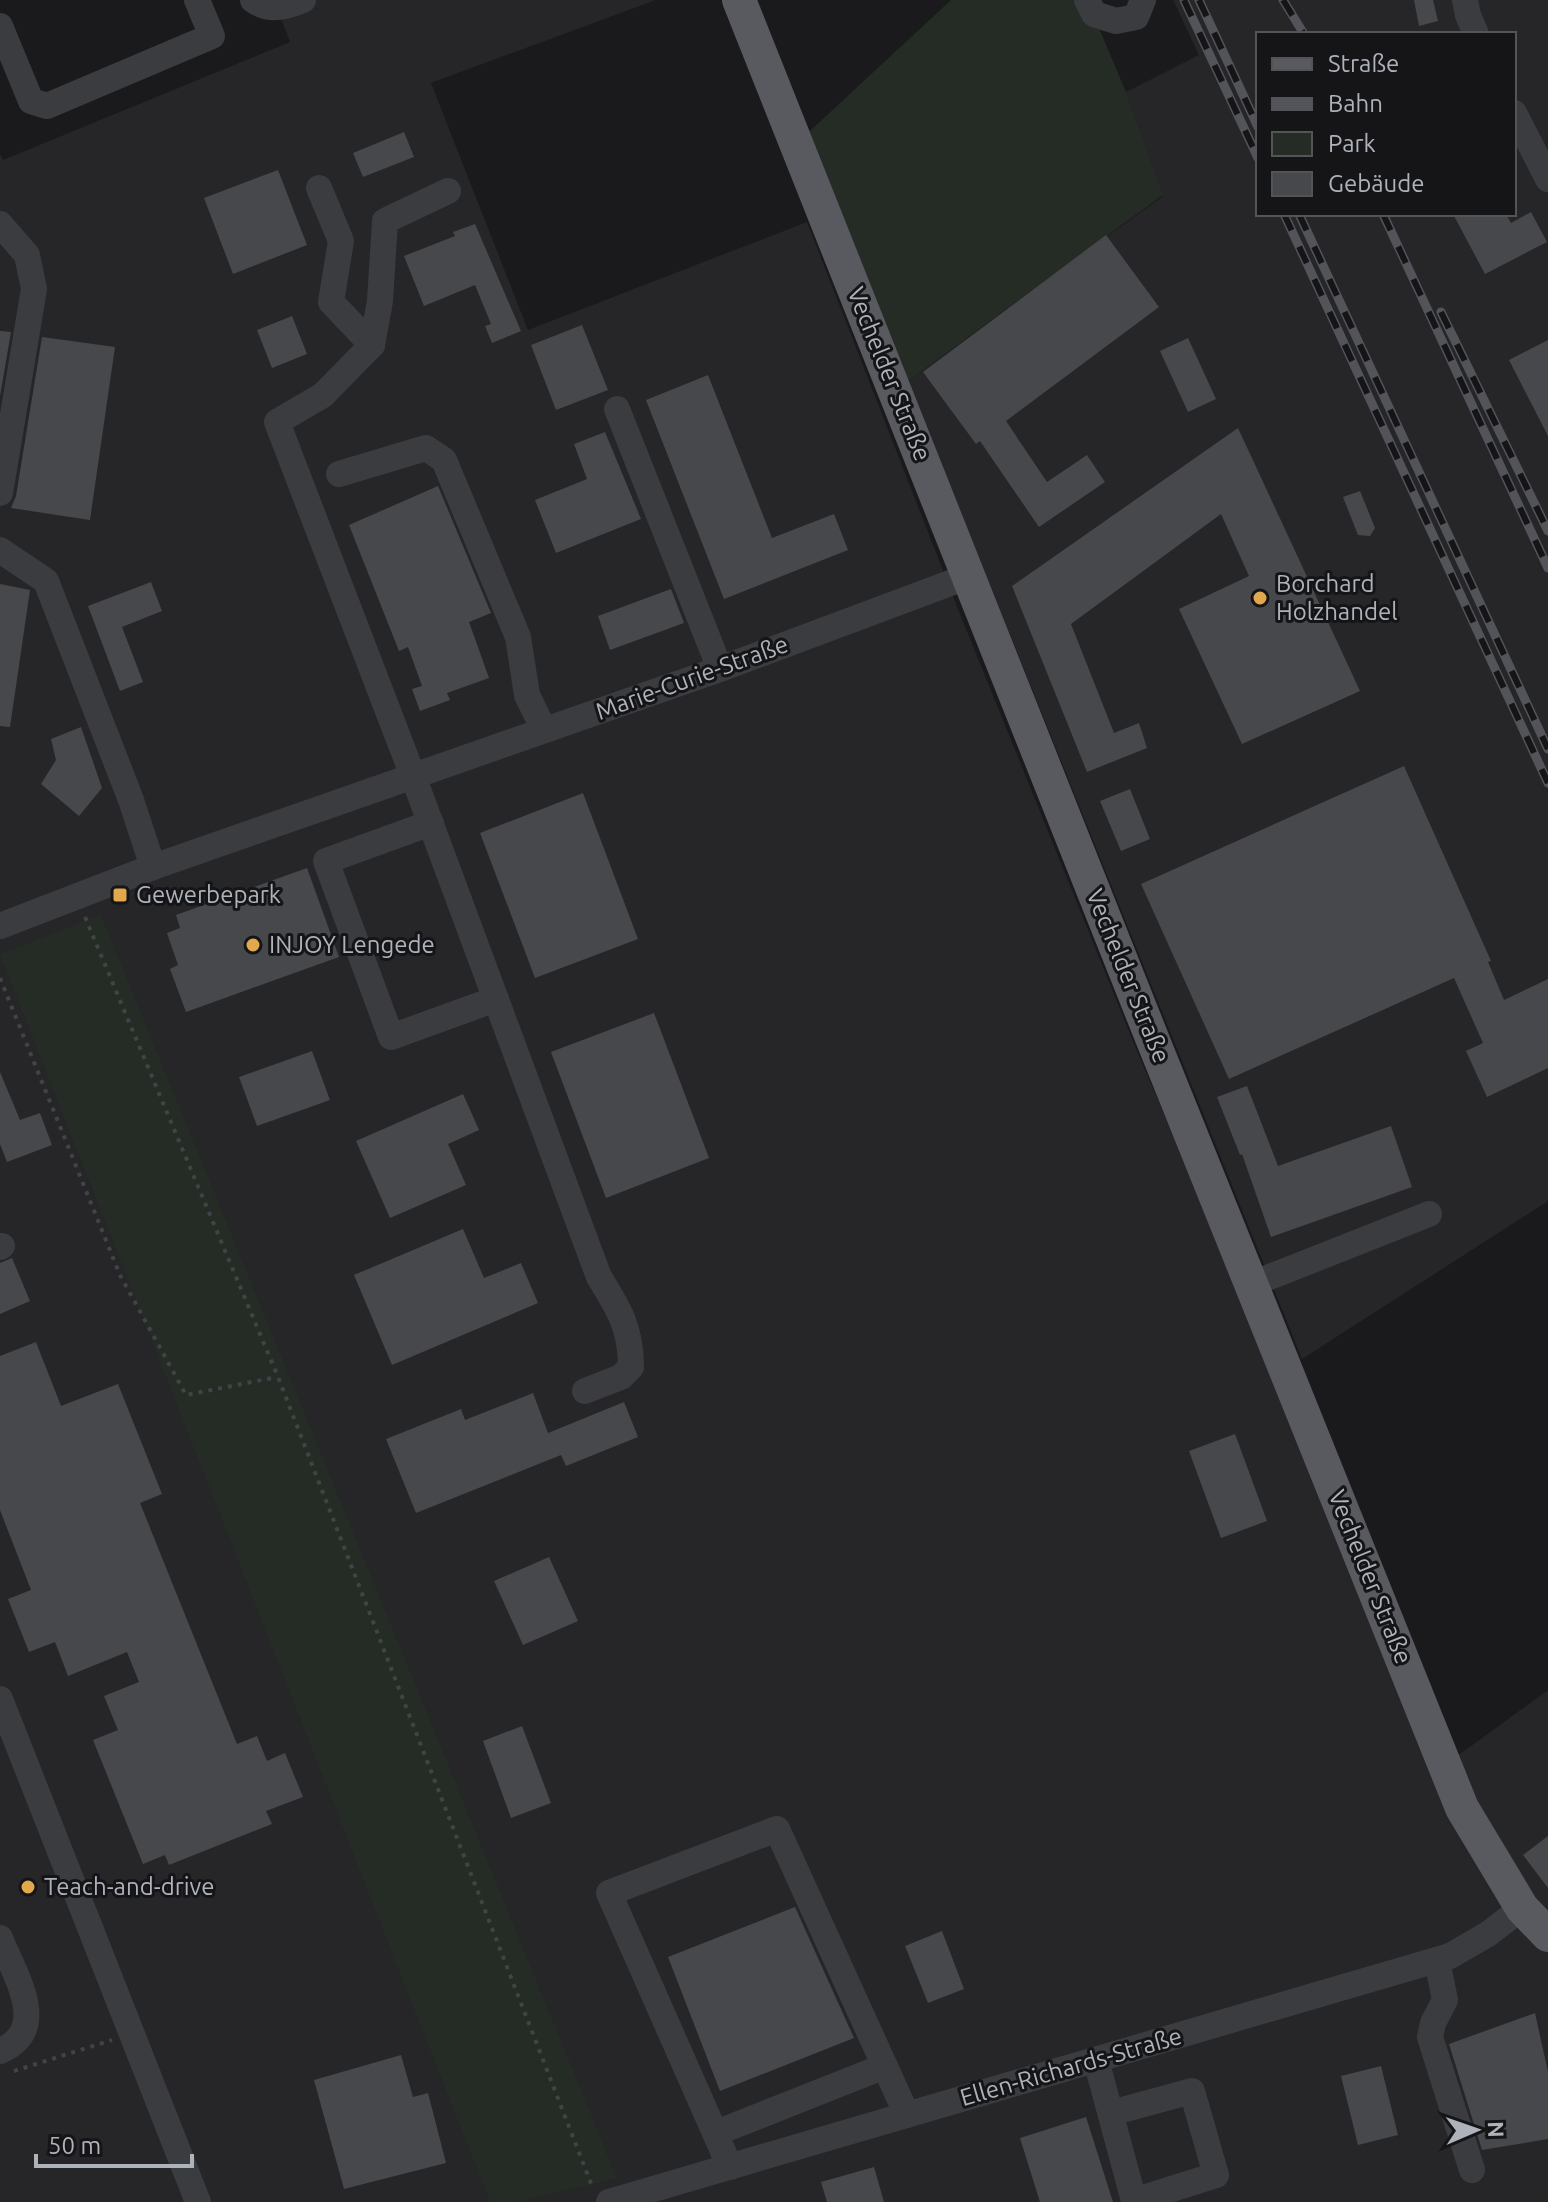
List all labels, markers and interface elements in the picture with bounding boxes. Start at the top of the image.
legend [1256,32,1516,216]
text: Straße [1328,50,1399,77]
text: Bahn [1328,90,1383,117]
text: Park [1328,130,1376,157]
text: Gebäude [1328,170,1425,197]
street label: Vechelder Straße [842,283,937,465]
place label: Borchard Holzhandel [1276,570,1397,625]
marker: Borchard Holzhandel [1251,589,1269,607]
street label: Marie-Curie-Straße [592,630,792,725]
place label: Gewerbepark [136,881,281,908]
street label: Vechelder Straße [1081,885,1176,1067]
marker: Gewerbepark [111,886,129,904]
place label: INJOY Lengede [269,931,435,958]
marker: INJOY Lengede [244,936,262,954]
street label: Vechelder Straße [1323,1486,1418,1668]
place label: Teach-and-drive [44,1873,215,1900]
marker: Teach-and-drive [19,1878,37,1896]
street label: Ellen-Richards-Straße [957,2022,1185,2111]
north arrow [1436,2090,1516,2170]
scale bar [36,2118,192,2168]
text: N [1484,2121,1509,2138]
text: 50 m [48,2132,101,2159]

